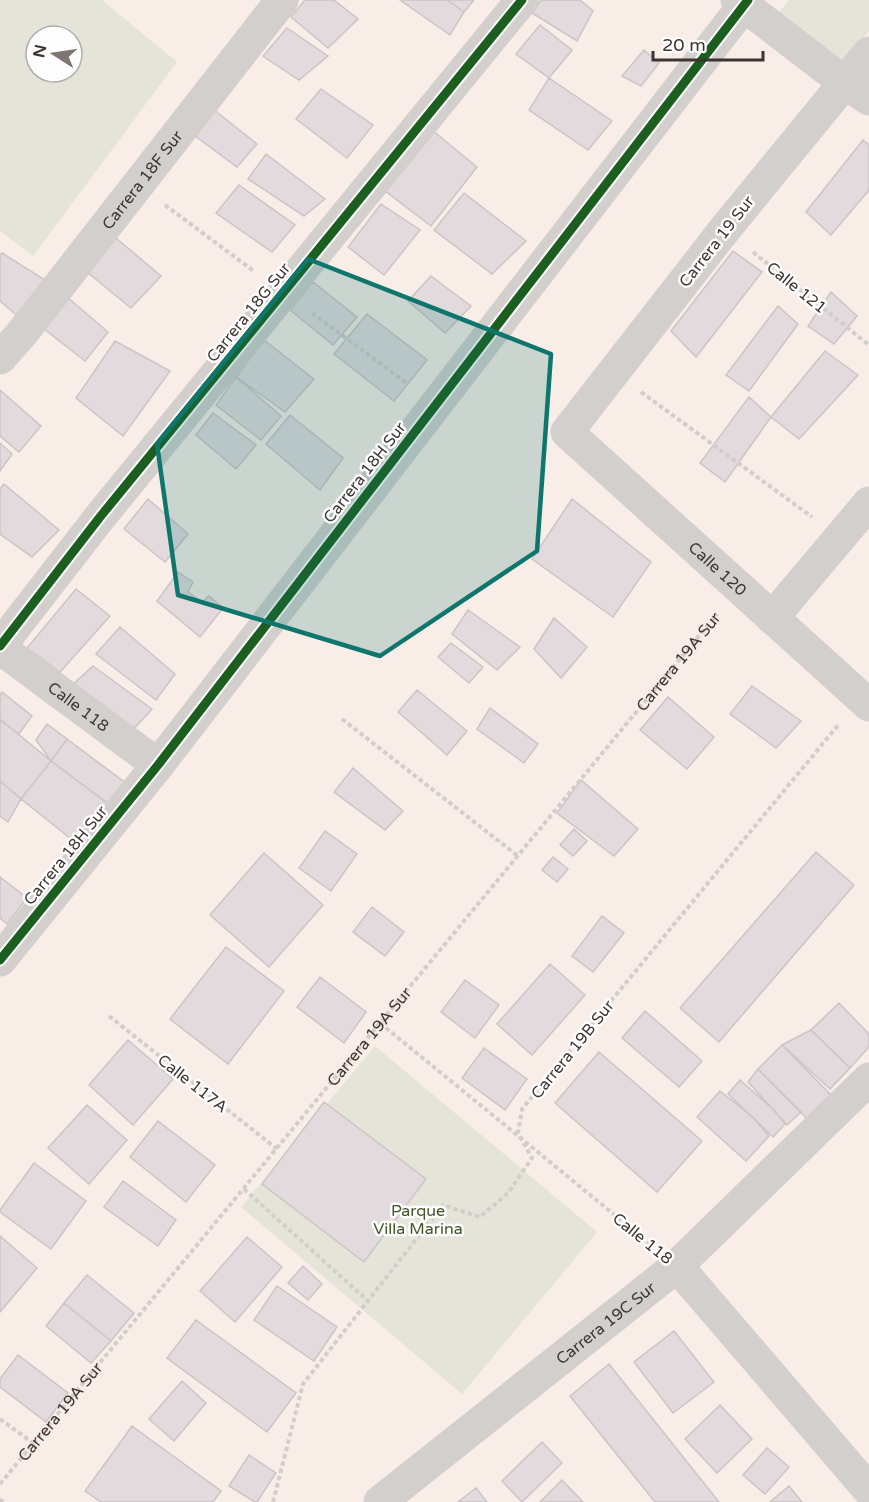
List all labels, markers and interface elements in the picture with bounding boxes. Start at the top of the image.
north arrow [24,24,84,84]
scale bar [653,24,762,62]
text: 20 m [662,34,706,56]
text: N [29,43,51,59]
street label: Carrera 18F Sur [98,126,188,234]
street label: Carrera 19 Sur [675,191,759,291]
street label: Carrera 18G Sur [202,258,296,366]
street label: Calle 121 [762,258,830,318]
street label: Carrera 18H Sur [319,418,411,527]
street label: Calle 120 [684,538,750,601]
street label: Carrera 19A Sur [632,608,726,716]
street label: Calle 118 [43,678,113,736]
street label: Carrera 18H Sur [19,801,113,909]
street label: Carrera 19A Sur [323,983,417,1091]
street label: Carrera 19B Sur [527,995,619,1103]
street label: Calle 117A [153,1050,231,1117]
park label: Parque Villa Marina [373,1201,463,1239]
street label: Calle 118 [608,1209,676,1269]
street label: Carrera 19C Sur [552,1277,661,1369]
street label: Carrera 19A Sur [14,1358,108,1466]

